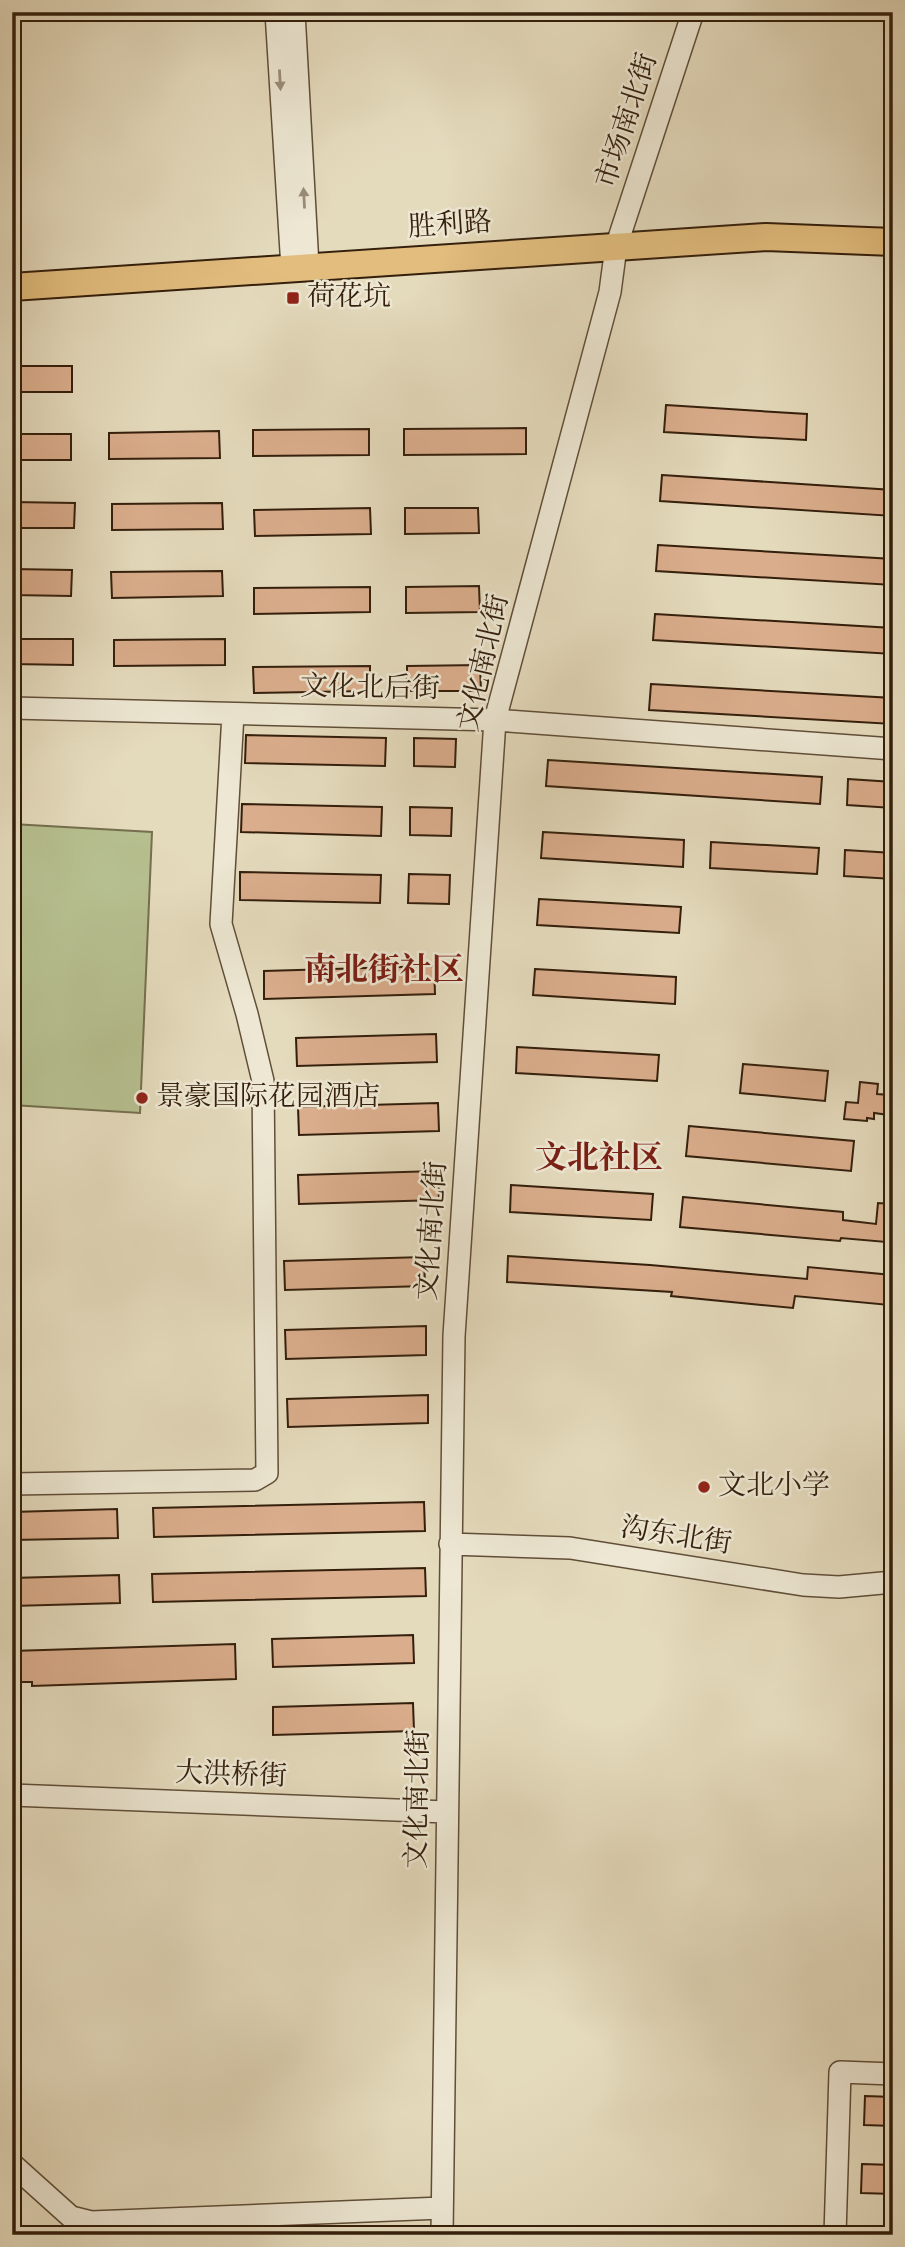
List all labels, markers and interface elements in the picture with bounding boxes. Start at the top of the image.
street label: 市场南北街 [590,49,663,192]
one-way arrow [275,70,286,92]
one-way arrow [299,187,310,209]
street label: 胜利路 [407,206,493,243]
place label: 荷花坑 [307,281,391,312]
marker: 荷花坑 [285,290,301,306]
street label: 文化南北街 [453,591,514,734]
street label: 文化北后街 [300,671,440,704]
district label: 南北街社区 [304,952,464,988]
place label: 景豪国际花园酒店 [156,1081,380,1112]
marker: 景豪国际花园酒店 [134,1090,150,1106]
district label: 文北社区 [535,1140,663,1176]
street label: 文化南北街 [411,1160,452,1302]
place label: 文北小学 [718,1470,830,1501]
marker: 文北小学 [696,1479,712,1495]
street label: 沟东北街 [618,1511,734,1560]
street label: 文化南北街 [401,1729,434,1869]
street label: 大洪桥街 [175,1757,288,1792]

